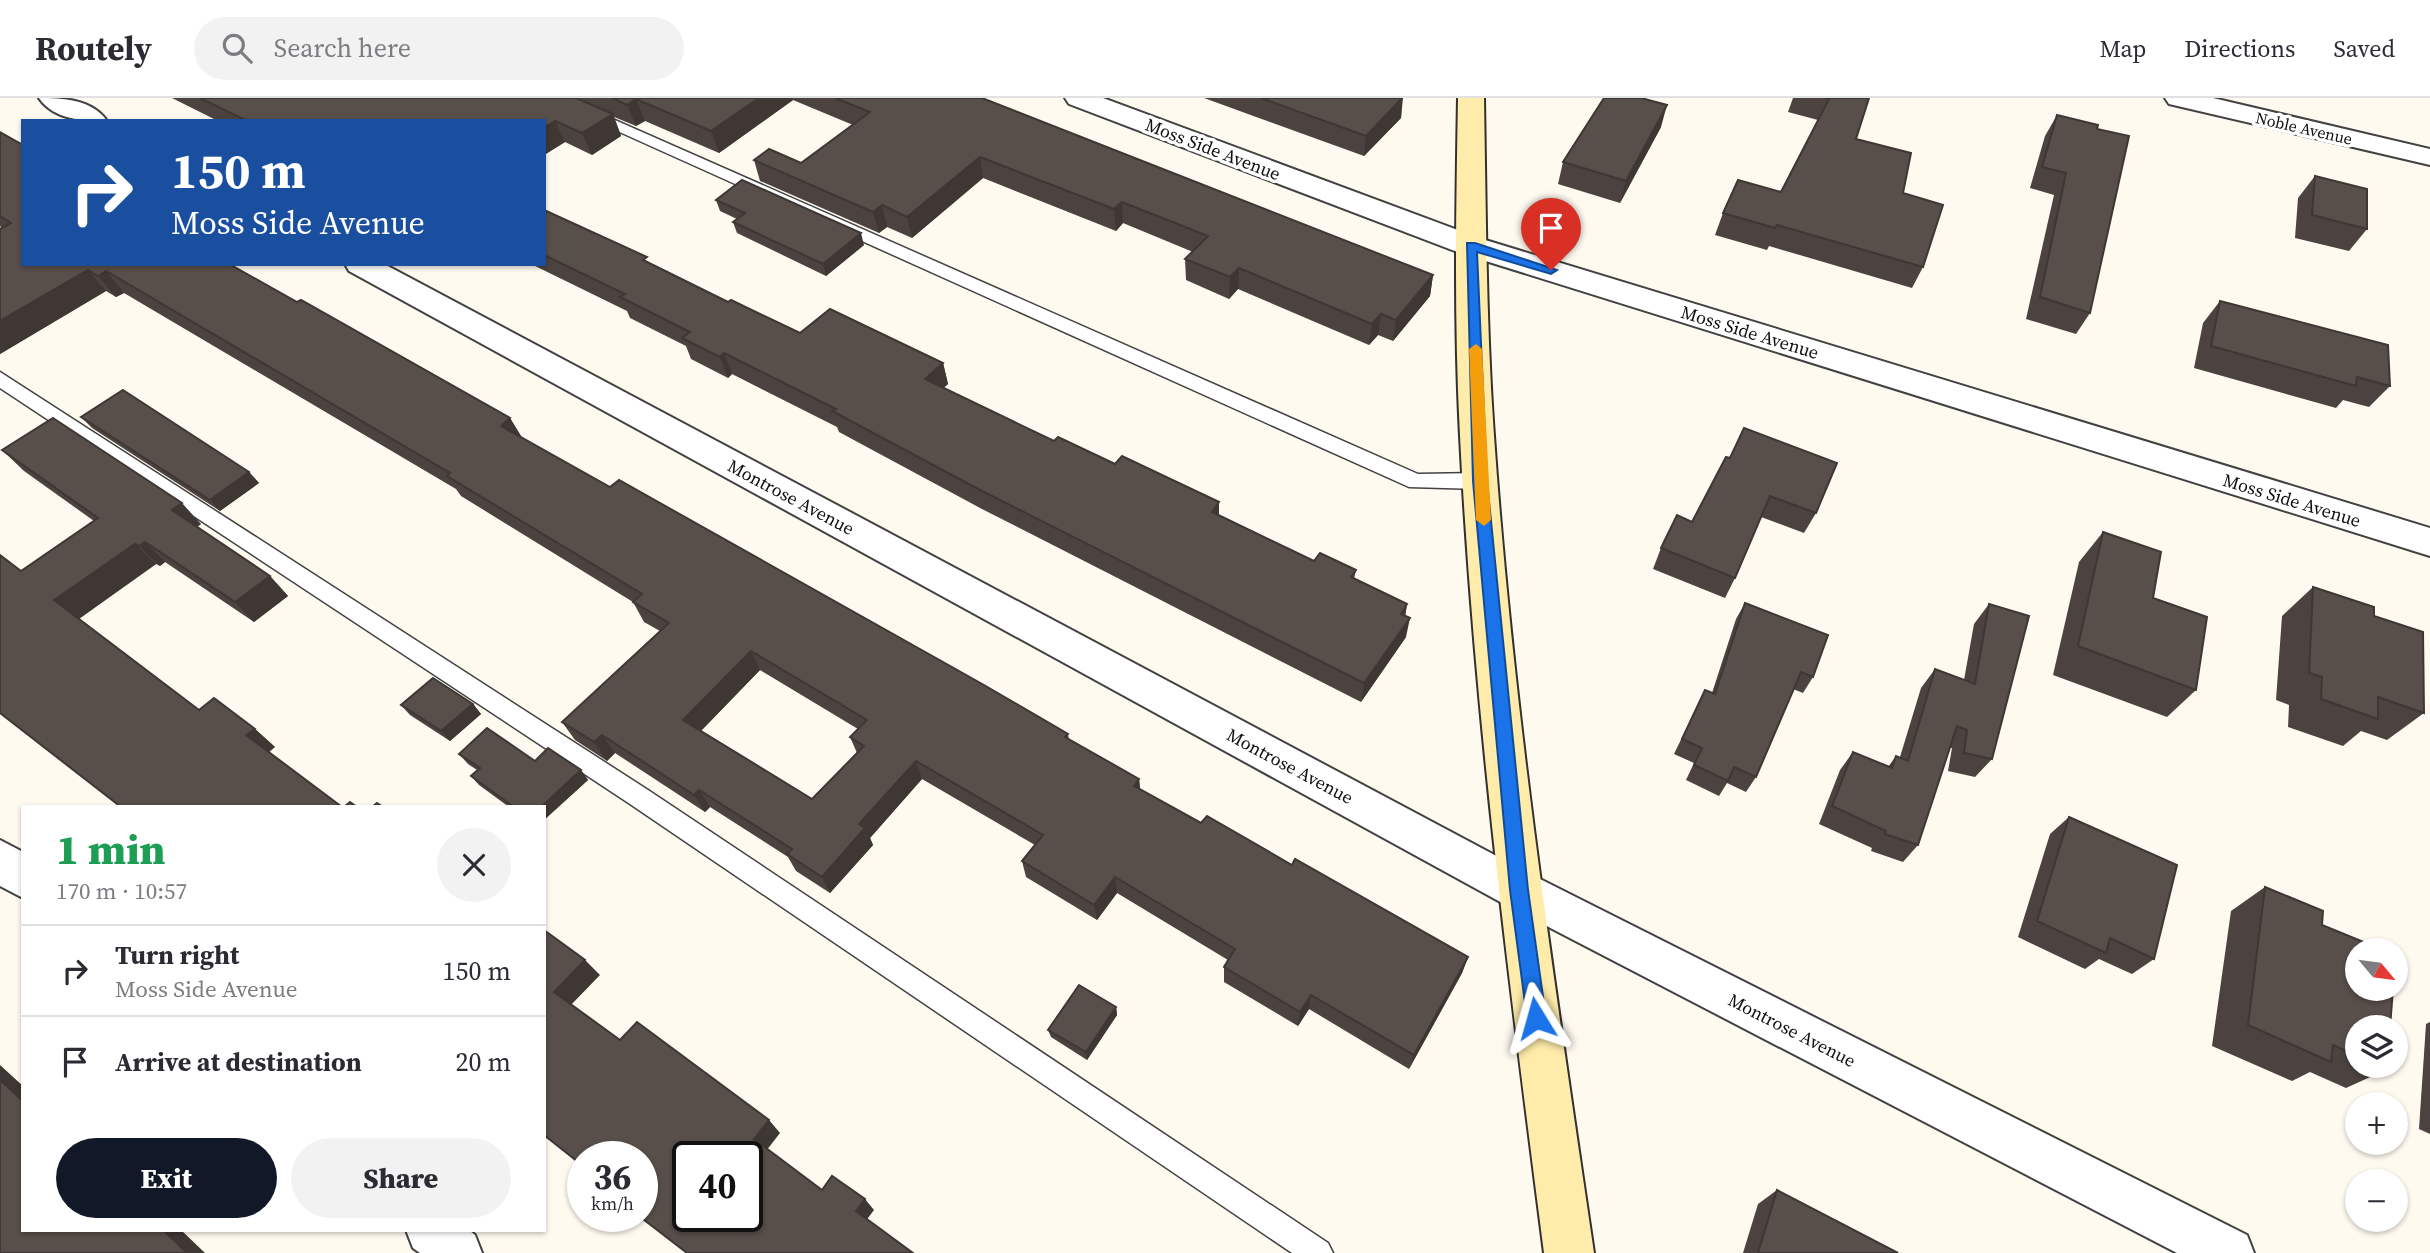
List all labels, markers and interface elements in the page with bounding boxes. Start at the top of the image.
search box [194,17,684,80]
text: Routely [35,26,152,71]
icon: search [218,29,256,67]
text: Search here [274,30,411,66]
text: Map [2099,32,2146,65]
text: Directions [2184,32,2295,65]
text: Saved [2333,32,2395,65]
street label: Noble Avenue [2254,106,2354,150]
street label: Moss Side Avenue [1142,112,1284,186]
text: 150 m [171,137,306,204]
icon: right [56,147,147,238]
pin [1521,198,1581,270]
text: Moss Side Avenue [171,201,425,245]
icon: arrive [1532,209,1570,247]
street label: Moss Side Avenue [1678,299,1822,365]
street label: Montrose Avenue [723,453,859,541]
street label: Moss Side Avenue [2220,467,2364,533]
street label: Montrose Avenue [1222,722,1358,810]
text: 1 min [56,820,166,878]
button: close [437,828,511,902]
text: 170 m · 10:57 [56,875,187,907]
text: Turn right [115,937,239,973]
north arrow [2345,938,2408,1001]
map controls [2345,938,2408,1232]
icon: right [56,952,94,990]
text: 150 m [443,953,511,989]
text: Moss Side Avenue [115,973,298,1005]
position arrow [1499,981,1573,1055]
street label: Montrose Avenue [1724,987,1860,1073]
button: layers [2345,1015,2408,1078]
icon: arrive [56,1043,94,1081]
text: Arrive at destination [115,1044,362,1080]
text: 20 m [456,1044,511,1080]
button: + [2345,1092,2408,1155]
button: Exit [56,1138,277,1218]
button: Share [291,1138,511,1218]
speed limit sign: 40 [672,1141,763,1232]
text: 36 [594,1153,631,1201]
button: − [2345,1169,2408,1232]
text: km/h [591,1191,634,1216]

